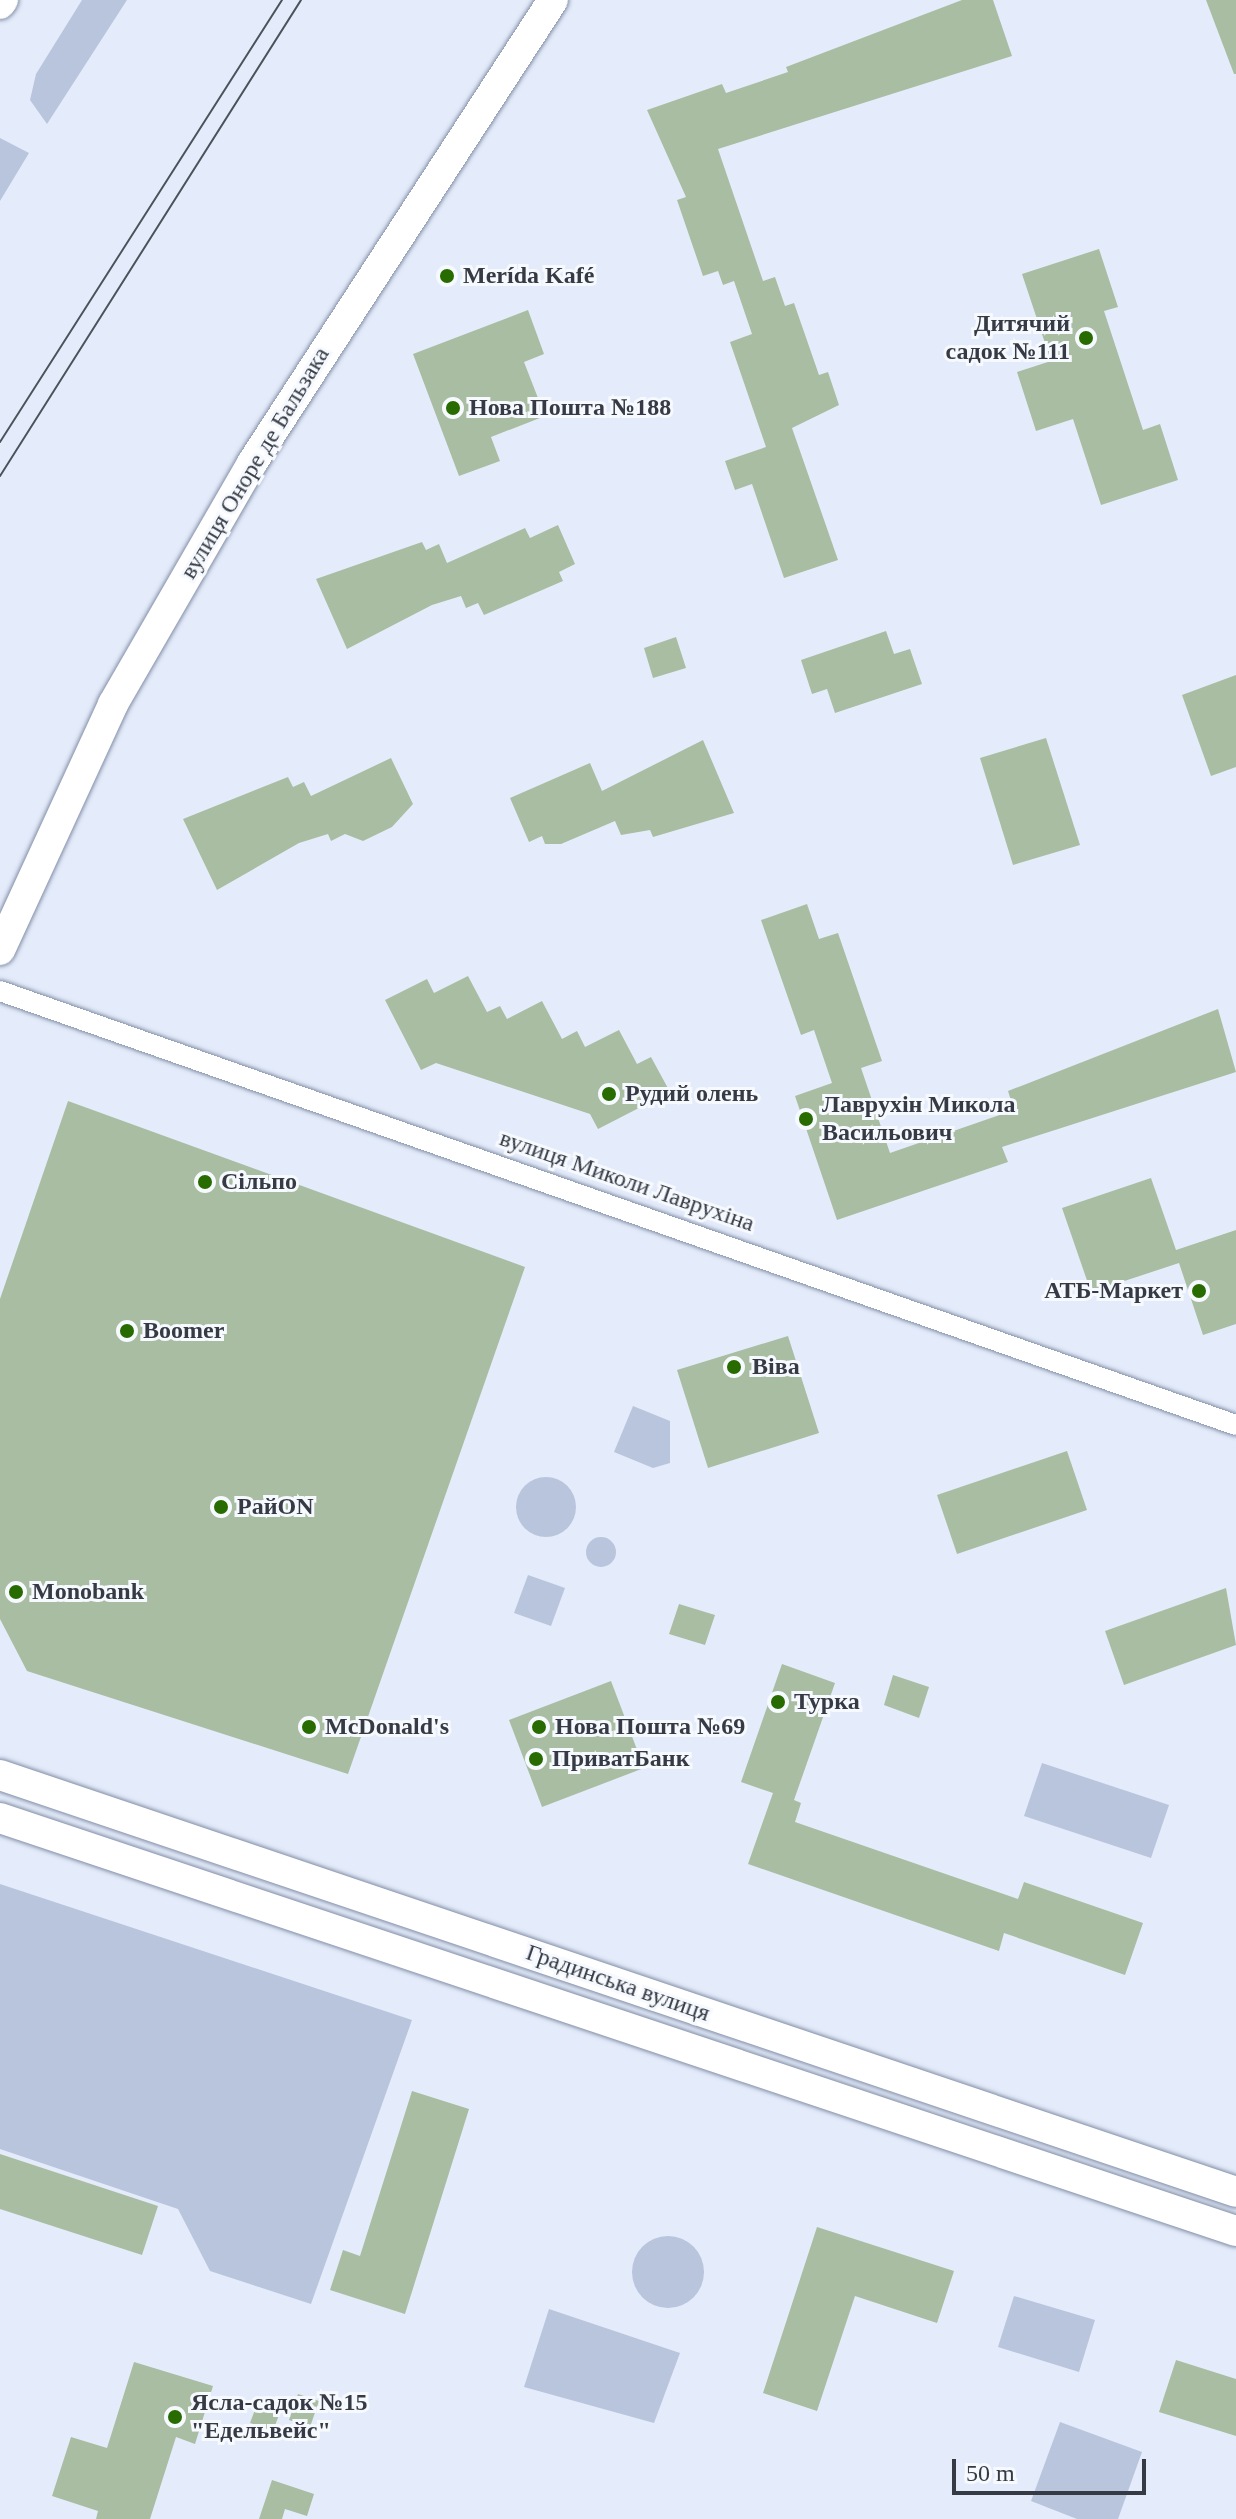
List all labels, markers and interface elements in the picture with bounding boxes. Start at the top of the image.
place label: Merída Kafé [463,262,594,290]
marker: Merída Kafé [438,267,456,285]
place label: Дитячий садок №111 [946,310,1070,366]
marker: Дитячий садок №111 [1077,329,1095,347]
street label: вулиця Оноре де Бальзака [174,342,336,584]
place label: Нова Пошта №188 [469,394,671,422]
marker: Нова Пошта №188 [444,399,462,417]
place label: Рудий олень [625,1080,758,1108]
marker: Рудий олень [600,1085,618,1103]
place label: Лаврухін Микола Васильович [822,1091,1016,1147]
marker: Лаврухін Микола Васильович [797,1110,815,1128]
street label: вулиця Миколи Лаврухіна [496,1124,758,1238]
place label: Сільпо [221,1168,297,1196]
marker: Сільпо [196,1173,214,1191]
place label: АТБ-Маркет [1044,1277,1183,1305]
marker: АТБ-Маркет [1190,1282,1208,1300]
place label: Boomer [143,1317,224,1345]
marker: Boomer [118,1322,136,1340]
place label: Віва [752,1353,800,1381]
marker: Віва [723,1356,745,1378]
place label: РайON [237,1493,313,1521]
marker: РайON [212,1498,230,1516]
place label: Monobank [32,1578,144,1606]
marker: Monobank [7,1583,25,1601]
place label: Турка [794,1688,860,1716]
marker: Турка [769,1693,787,1711]
place label: McDonald's [325,1713,449,1741]
place label: Нова Пошта №69 [555,1713,745,1741]
marker: McDonald's [300,1718,318,1736]
marker: Нова Пошта №69 [530,1718,548,1736]
place label: ПриватБанк [552,1745,689,1773]
marker: ПриватБанк [527,1750,545,1768]
street label: Градинська вулиця [522,1938,714,2028]
place label: Ясла-садок №15 "Едельвейс" [191,2389,367,2445]
marker: Ясла-садок №15 "Едельвейс" [166,2408,184,2426]
scale bar [956,2443,1150,2493]
text: 50 m [966,2460,1015,2486]

